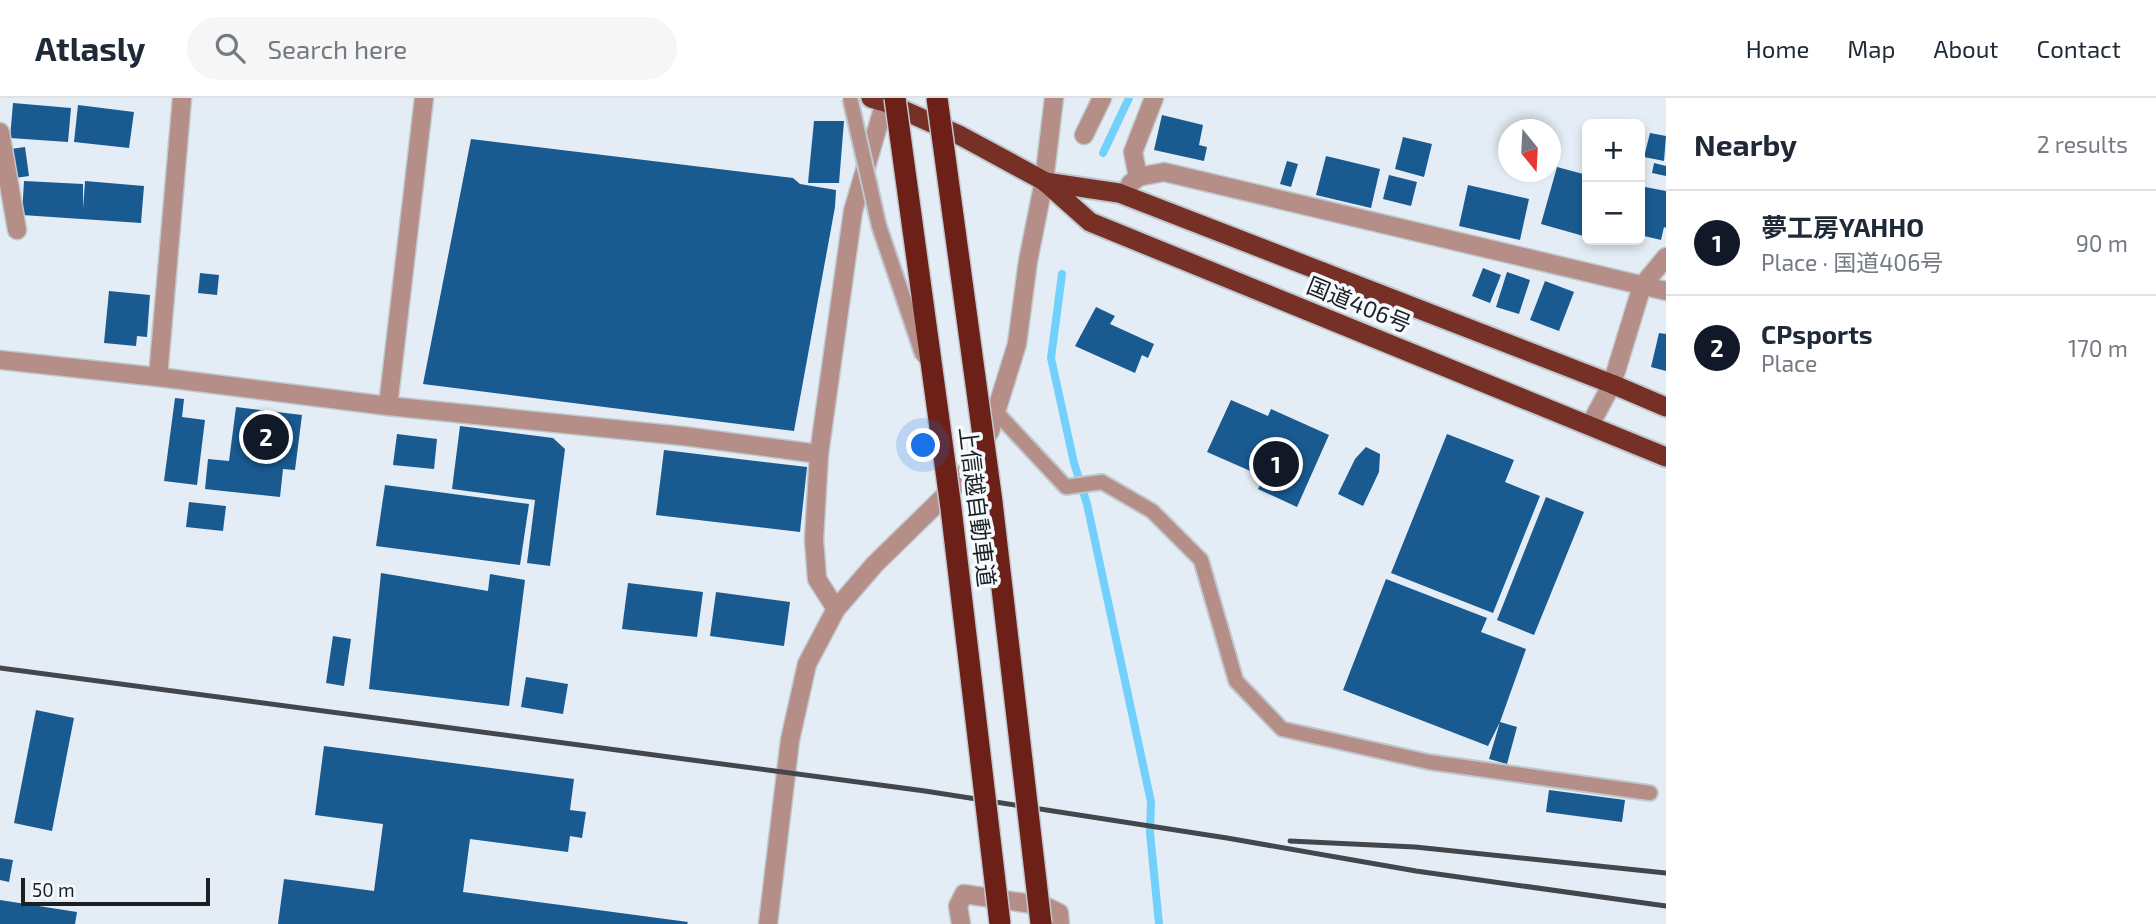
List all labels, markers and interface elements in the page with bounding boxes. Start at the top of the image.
search box [187,17,677,80]
text: Atlasly [35,28,145,68]
icon: search [211,29,249,67]
text: Search here [267,33,407,64]
text: Home [1746,34,1809,63]
text: Map [1847,34,1895,63]
text: About [1933,34,1999,63]
text: Contact [2037,34,2121,63]
north arrow [1498,119,1561,182]
map controls [1582,119,1645,245]
button: + [1582,119,1645,182]
text: Nearby [1694,126,1797,162]
text: 2 results [2037,130,2128,158]
button: − [1582,182,1645,245]
text: 夢工房YAHHO [1761,211,1924,242]
text: 1 [1712,229,1722,257]
text: 90 m [2076,229,2128,257]
text: Place · 国道406号 [1761,248,1943,276]
street label: 国道406号 [1303,270,1416,338]
text: CPsports [1761,318,1873,349]
text: 2 [1710,334,1724,362]
text: 170 m [2068,334,2128,362]
text: Place [1761,349,1817,377]
pin: 2 [243,411,289,463]
street label: 上信越自動車道 [954,425,1002,588]
your location [906,428,940,462]
pin: 1 [1253,438,1299,490]
scale bar [21,875,210,907]
text: 50 m [32,878,75,901]

